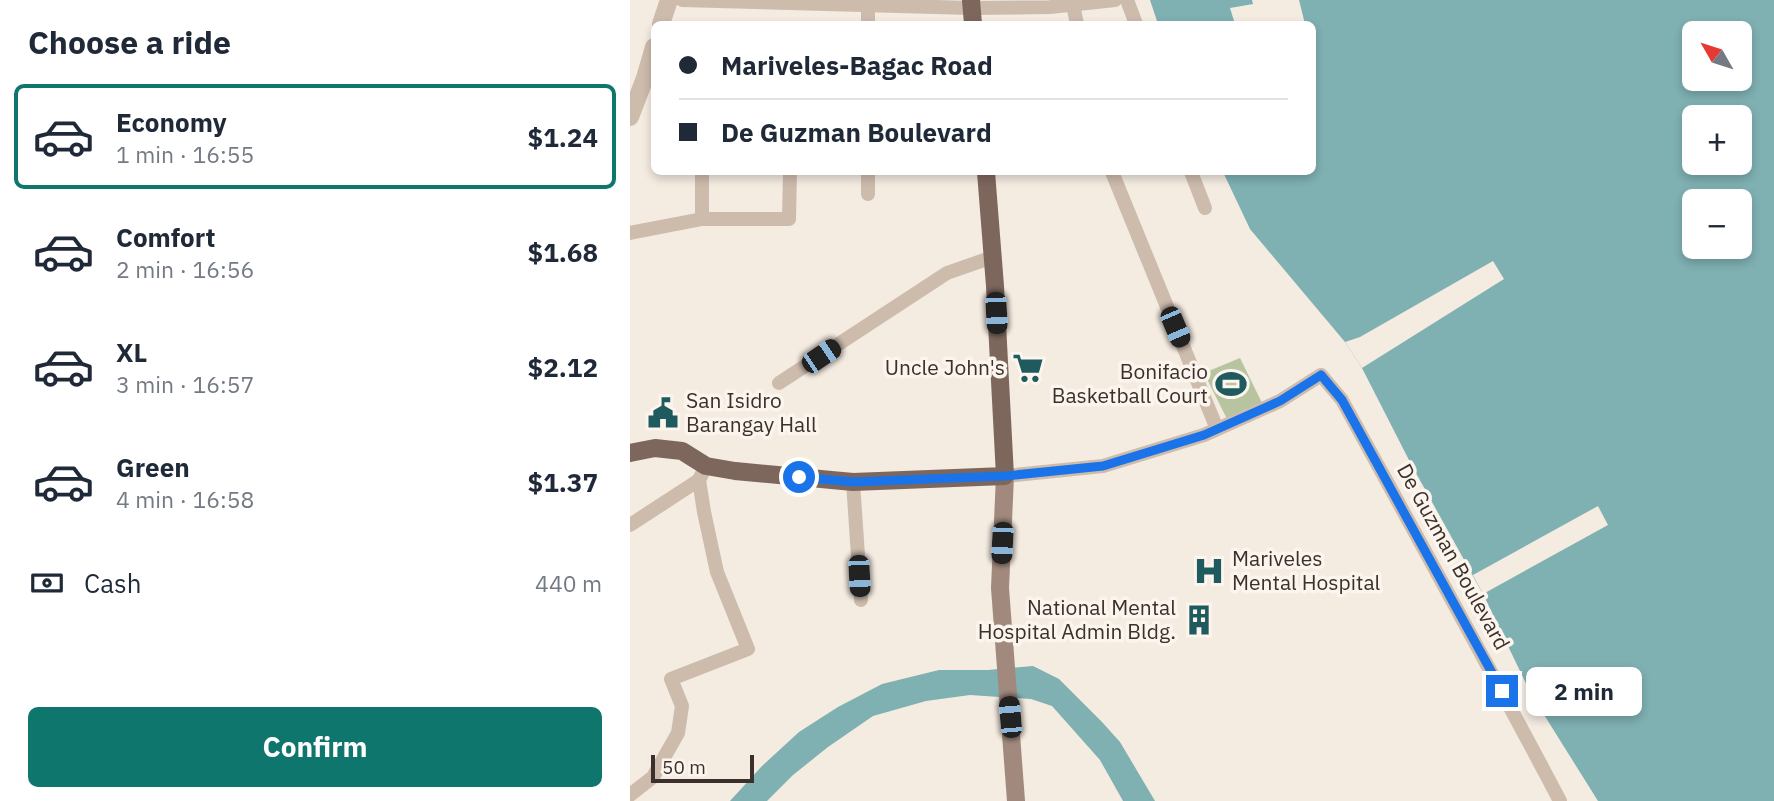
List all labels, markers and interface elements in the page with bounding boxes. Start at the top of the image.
text: Choose a ride [28,21,231,63]
north arrow [1682,21,1752,91]
map controls [1682,21,1752,259]
text: Mariveles-Bagac Road [721,48,993,82]
icon: car [32,105,95,168]
text: Economy [116,105,227,139]
button: + [1682,105,1752,175]
text: De Guzman Boulevard [721,115,992,149]
text: $1.24 [528,120,598,154]
text: 1 min · 16:55 [116,139,254,169]
button: − [1682,189,1752,259]
icon: car [32,220,95,283]
text: Comfort [116,220,215,254]
text: $1.68 [528,235,598,269]
text: 2 min · 16:56 [116,254,254,284]
car [985,291,1008,335]
car [1158,304,1193,350]
icon: car [32,335,95,398]
text: XL [116,335,147,369]
car [798,336,845,376]
text: $2.12 [528,350,598,384]
supermarket icon: Uncle John's [1011,351,1045,385]
place label: Uncle John's [885,353,1005,381]
place label: Bonifacio Basketball Court [1052,357,1208,409]
sports icon: Bonifacio Basketball Court [1214,367,1248,401]
text: 3 min · 16:57 [116,369,254,399]
place label: San Isidro Barangay Hall [686,386,817,438]
public building icon: San Isidro Barangay Hall [646,396,680,430]
icon: car [32,450,95,513]
text: Green [116,450,190,484]
street label: De Guzman Boulevard [1391,458,1517,655]
route start [783,461,815,493]
text: $1.37 [528,465,598,499]
text: 4 min · 16:58 [116,484,254,514]
car [991,521,1014,565]
place label: Mariveles Mental Hospital [1232,544,1381,596]
car [848,554,871,598]
hospital icon: Mariveles Mental Hospital [1192,554,1226,588]
icon: cash [28,564,66,602]
text: Cash [84,566,141,600]
text: 440 m [535,568,602,598]
place label: National Mental Hospital Admin Bldg. [978,593,1176,645]
building icon: National Mental Hospital Admin Bldg. [1182,603,1216,637]
callout: 2 min [1526,666,1642,716]
route end [1486,675,1518,707]
text: 2 min [1554,676,1614,706]
car [998,695,1023,739]
button: Confirm [28,707,602,787]
scale bar [651,752,754,784]
text: 50 m [662,755,706,779]

